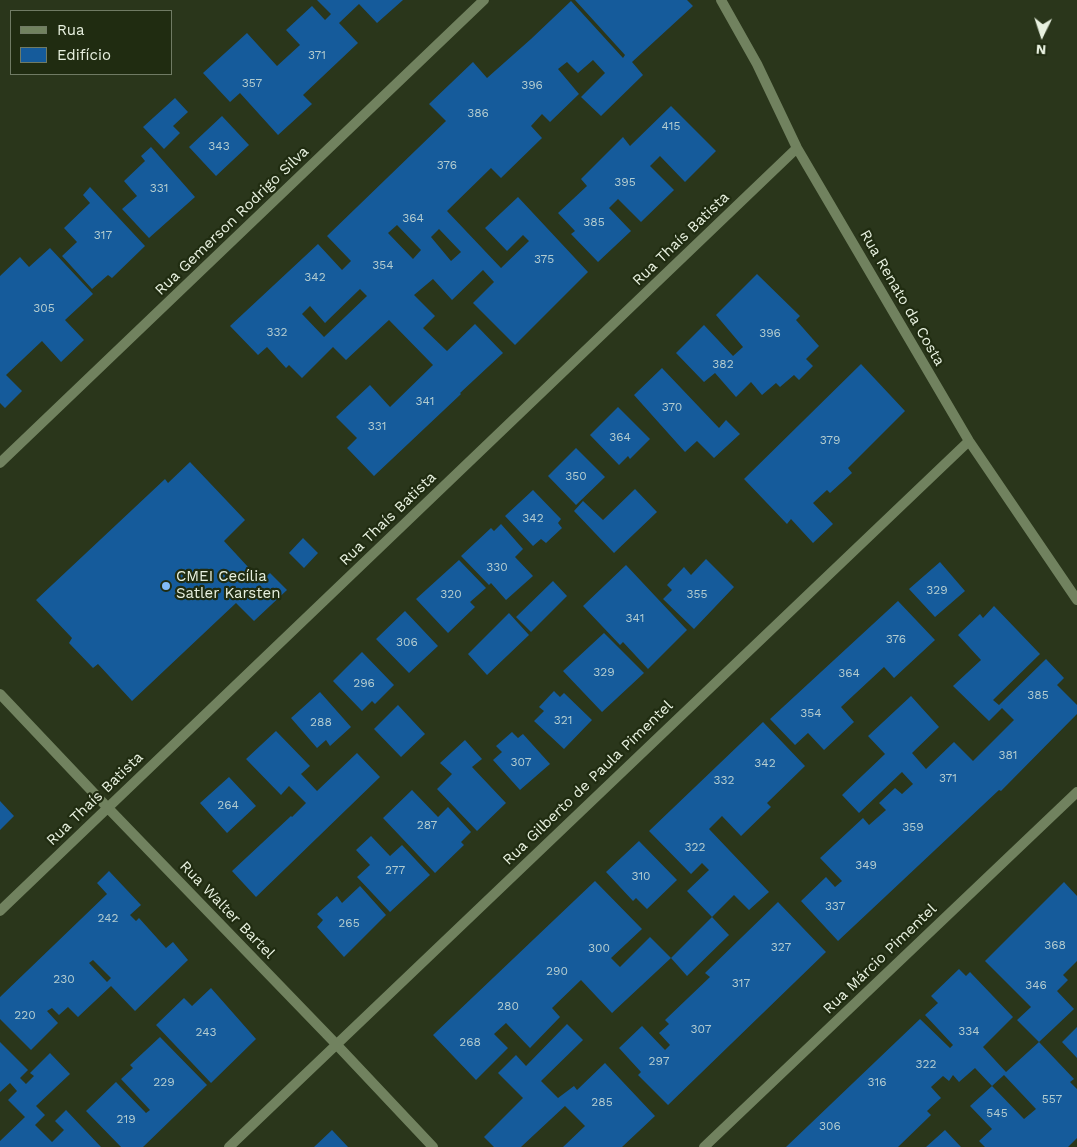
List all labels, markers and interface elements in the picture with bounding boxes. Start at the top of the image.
legend [10,10,172,75]
north arrow [1017,10,1067,60]
text: Rua [57,21,85,39]
text: N [1035,42,1047,58]
text: Edifício [57,46,111,64]
house number: 371 [308,48,326,62]
house number: 357 [242,76,262,90]
house number: 396 [521,78,543,92]
house number: 386 [467,106,489,120]
house number: 415 [662,119,680,133]
house number: 343 [208,139,230,153]
street label: Rua Gemerson Rodrigo Silva [151,143,313,299]
house number: 376 [437,158,457,172]
house number: 395 [614,175,636,189]
house number: 331 [150,181,168,195]
street label: Rua Thaís Batista [629,188,733,290]
house number: 364 [402,211,424,225]
house number: 385 [583,215,605,229]
street label: Rua Renato da Costa [856,227,948,369]
house number: 317 [94,228,112,242]
house number: 375 [534,252,554,266]
house number: 354 [372,258,394,272]
house number: 342 [304,270,326,284]
house number: 305 [33,301,55,315]
house number: 332 [267,325,287,339]
house number: 396 [759,326,781,340]
house number: 382 [712,357,734,371]
house number: 341 [416,394,434,408]
house number: 370 [662,400,682,414]
house number: 331 [368,419,386,433]
house number: 364 [609,430,631,444]
house number: 379 [820,433,840,447]
street label: Rua Thaís Batista [336,468,440,570]
house number: 350 [565,469,587,483]
house number: 342 [522,511,544,525]
house number: 330 [486,560,508,574]
place label: CMEI Cecília Satler Karsten [176,568,280,603]
marker: CMEI Cecília Satler Karsten [160,580,172,592]
house number: 329 [926,583,948,597]
house number: 320 [440,587,462,601]
house number: 355 [687,587,707,601]
house number: 341 [626,611,644,625]
house number: 376 [886,632,906,646]
house number: 306 [396,635,418,649]
house number: 329 [593,665,615,679]
house number: 364 [838,666,860,680]
house number: 296 [353,676,375,690]
house number: 385 [1027,688,1049,702]
street label: Rua Gilberto de Paula Pimentel [499,697,677,869]
house number: 354 [800,706,822,720]
house number: 321 [554,713,572,727]
house number: 288 [310,715,332,729]
street label: Rua Thaís Batista [43,748,147,850]
house number: 381 [998,748,1018,762]
house number: 307 [511,755,531,769]
house number: 342 [754,756,776,770]
house number: 371 [939,771,957,785]
house number: 332 [714,773,734,787]
house number: 264 [217,798,239,812]
house number: 287 [417,818,437,832]
house number: 359 [902,820,924,834]
house number: 322 [685,840,705,854]
street label: Rua Walter Bartel [176,857,278,963]
house number: 349 [855,858,877,872]
house number: 277 [385,863,405,877]
house number: 310 [631,869,651,883]
house number: 337 [825,899,845,913]
street label: Rua Márcio Pimentel [819,900,941,1018]
house number: 242 [98,911,118,925]
house number: 265 [338,916,360,930]
house number: 368 [1044,938,1066,952]
house number: 327 [771,940,791,954]
house number: 300 [588,941,610,955]
house number: 290 [546,964,568,978]
house number: 230 [53,972,75,986]
house number: 317 [732,976,750,990]
house number: 346 [1025,978,1047,992]
house number: 280 [497,999,519,1013]
house number: 220 [14,1008,36,1022]
house number: 307 [691,1022,711,1036]
house number: 334 [958,1024,980,1038]
house number: 243 [196,1025,216,1039]
house number: 268 [459,1035,481,1049]
house number: 297 [649,1054,669,1068]
house number: 322 [916,1057,936,1071]
house number: 229 [153,1075,175,1089]
house number: 316 [868,1075,886,1089]
house number: 557 [1042,1092,1062,1106]
house number: 285 [591,1095,613,1109]
house number: 545 [986,1106,1008,1120]
house number: 219 [116,1112,136,1126]
house number: 306 [819,1119,841,1133]

